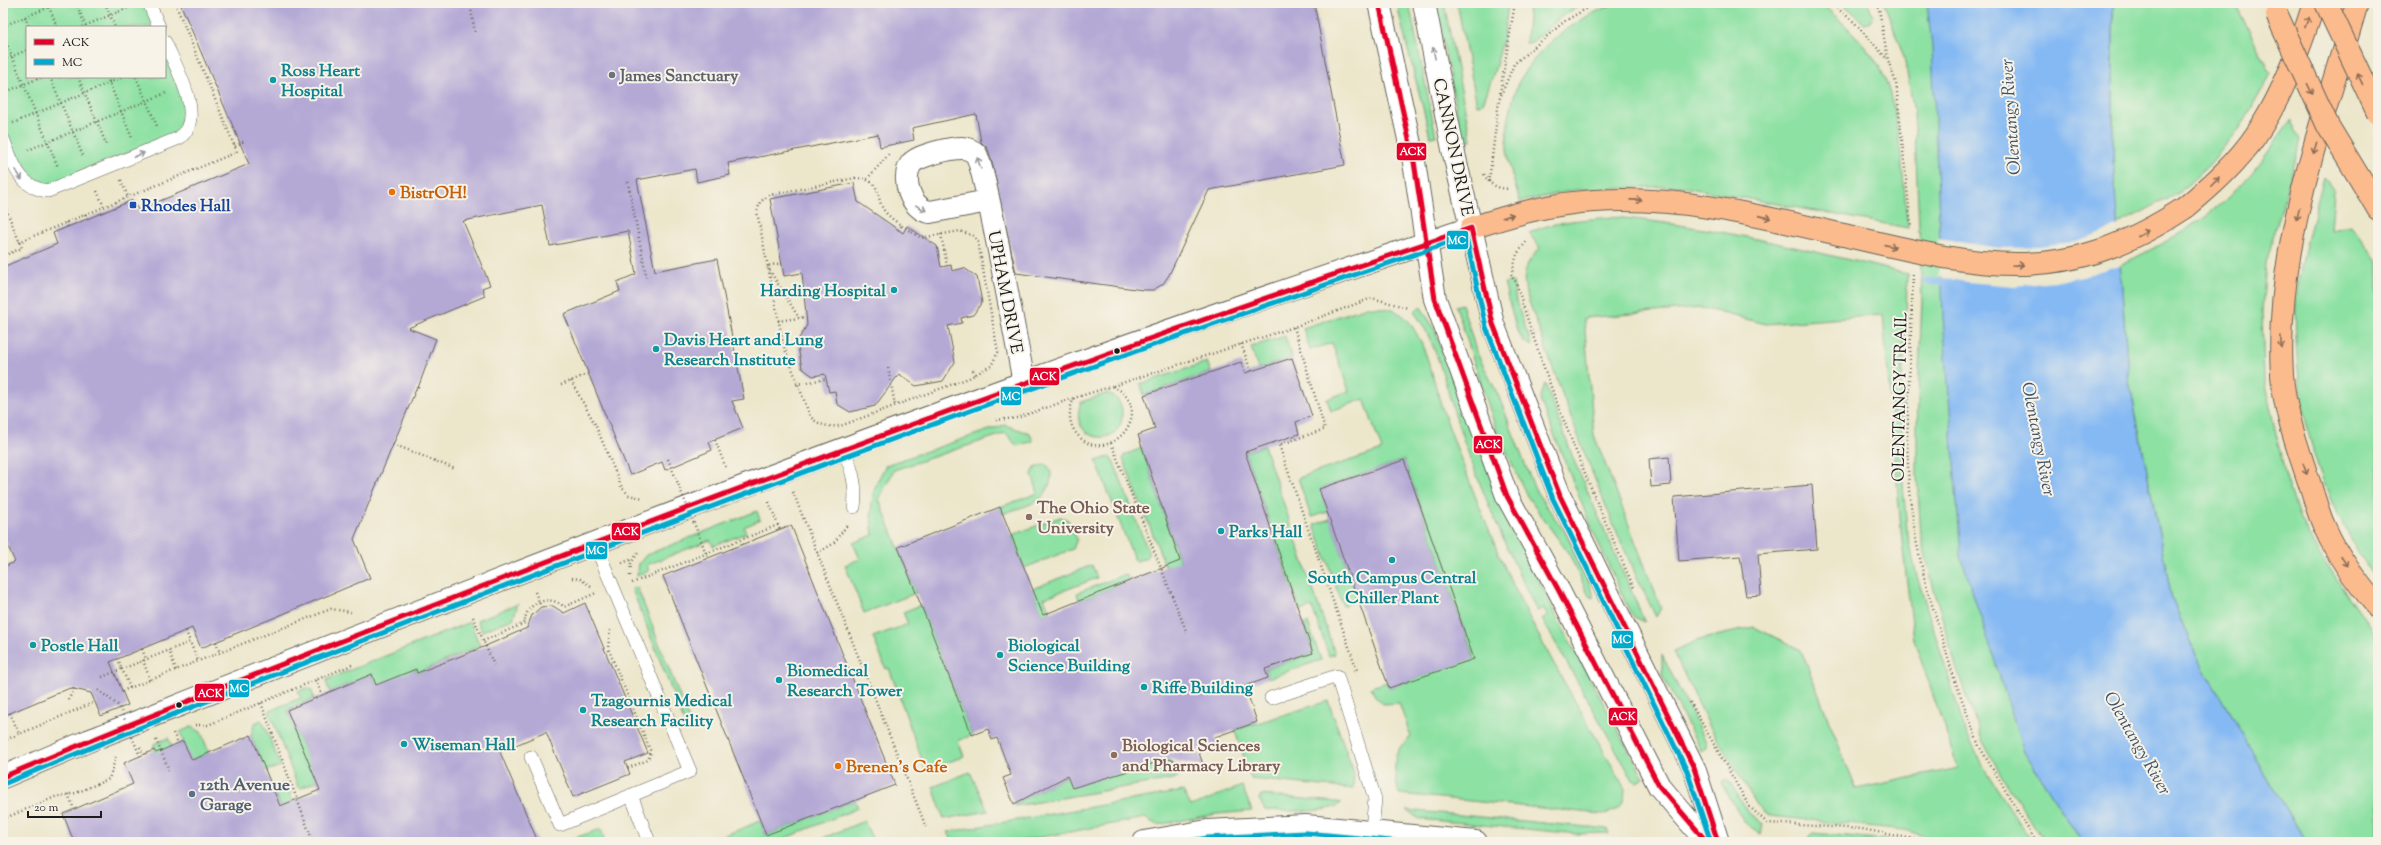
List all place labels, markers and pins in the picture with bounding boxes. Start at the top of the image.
place label: Ross Heart Hospital [281,60,360,104]
place label: James Sanctuary [618,65,739,89]
marker: James Sanctuary [607,70,617,80]
marker: Ross Heart Hospital [268,75,278,85]
place label: BistrOH! [400,182,467,206]
marker: BistrOH! [387,187,397,197]
place label: Rhodes Hall [141,195,231,219]
marker: Rhodes Hall [128,200,138,210]
place label: Harding Hospital [760,280,886,304]
marker: Harding Hospital [889,285,899,295]
place label: Davis Heart and Lung Research Institute [664,329,824,373]
marker: Davis Heart and Lung Research Institute [651,344,661,354]
unlabelled marker [1112,346,1122,356]
place label: The Ohio State University [1037,497,1150,541]
marker: The Ohio State University [1024,512,1034,522]
place label: Parks Hall [1229,521,1303,545]
marker: Parks Hall [1216,526,1226,536]
marker: South Campus Central Chiller Plant [1387,555,1397,565]
place label: South Campus Central Chiller Plant [1307,567,1477,611]
place label: Postle Hall [41,635,119,659]
place label: Biological Science Building [1008,635,1131,679]
marker: Postle Hall [28,640,38,650]
marker: Biological Science Building [995,650,1005,660]
place label: Biomedical Research Tower [787,660,903,704]
marker: Biomedical Research Tower [774,675,784,685]
place label: Riffe Building [1152,677,1254,701]
marker: Riffe Building [1139,682,1149,692]
place label: Tzagournis Medical Research Facility [591,690,732,734]
unlabelled marker [174,700,184,710]
marker: Tzagournis Medical Research Facility [578,705,588,715]
place label: Wiseman Hall [412,734,516,758]
place label: Biological Sciences and Pharmacy Library [1122,735,1281,779]
marker: Wiseman Hall [399,739,409,749]
marker: Biological Sciences and Pharmacy Library [1109,750,1119,760]
place label: Brenen’s Cafe [846,756,947,780]
marker: Brenen’s Cafe [833,761,843,771]
place label: 12th Avenue Garage [200,774,290,818]
marker: 12th Avenue Garage [187,789,197,799]

